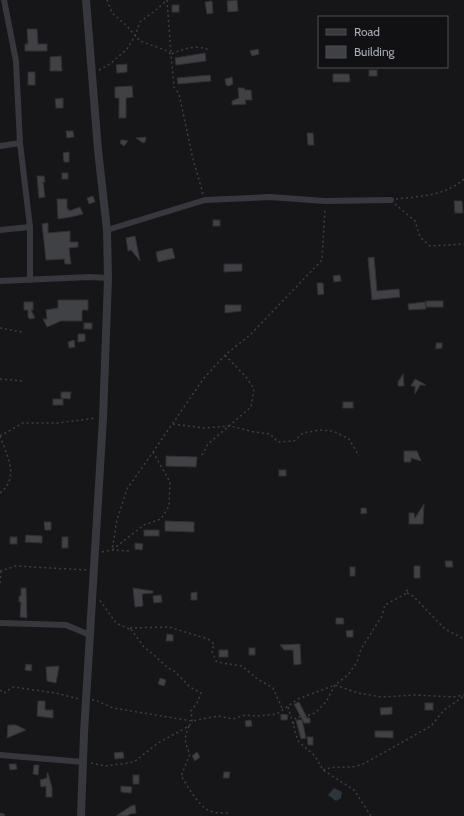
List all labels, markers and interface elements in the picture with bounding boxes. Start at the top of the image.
legend [318,16,448,68]
text: Road [354,24,380,39]
text: Building [354,44,396,59]

